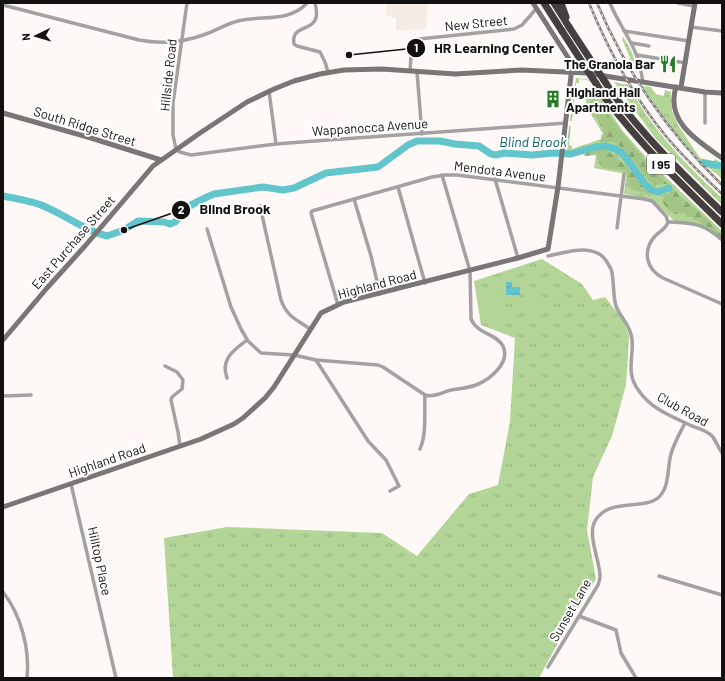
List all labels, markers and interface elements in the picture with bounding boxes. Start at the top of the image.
street label: New Street [444,12,508,34]
north arrow [16,16,56,56]
text: N [19,33,32,41]
callout: HR Learning Center [406,35,562,61]
street label: Hillside Road [156,38,180,112]
text: HR Learning Center [434,39,555,56]
text: 1 [414,40,418,54]
restaurant icon: The Granola Bar [658,54,678,74]
place label: The Granola Bar [564,56,655,72]
place label: Highland Hall Apartments [566,84,640,115]
building icon: Highland Hall Apartments [543,89,563,109]
street label: South Ridge Street [32,103,138,149]
street label: Wappanocca Avenue [311,115,429,139]
water label: Blind Brook [499,133,567,150]
road number: I 95 [647,154,675,174]
street label: Mendota Avenue [453,157,547,185]
street label: East Purchase Street [28,192,118,292]
callout: Blind Brook [171,197,278,223]
text: Blind Brook [200,200,271,217]
text: 2 [178,202,185,216]
street label: Highland Road [336,266,418,302]
street label: Club Road [655,388,711,430]
street label: Highland Road [66,439,148,481]
street label: Hilltop Place [85,525,115,597]
street label: Sunset Lane [546,576,594,644]

